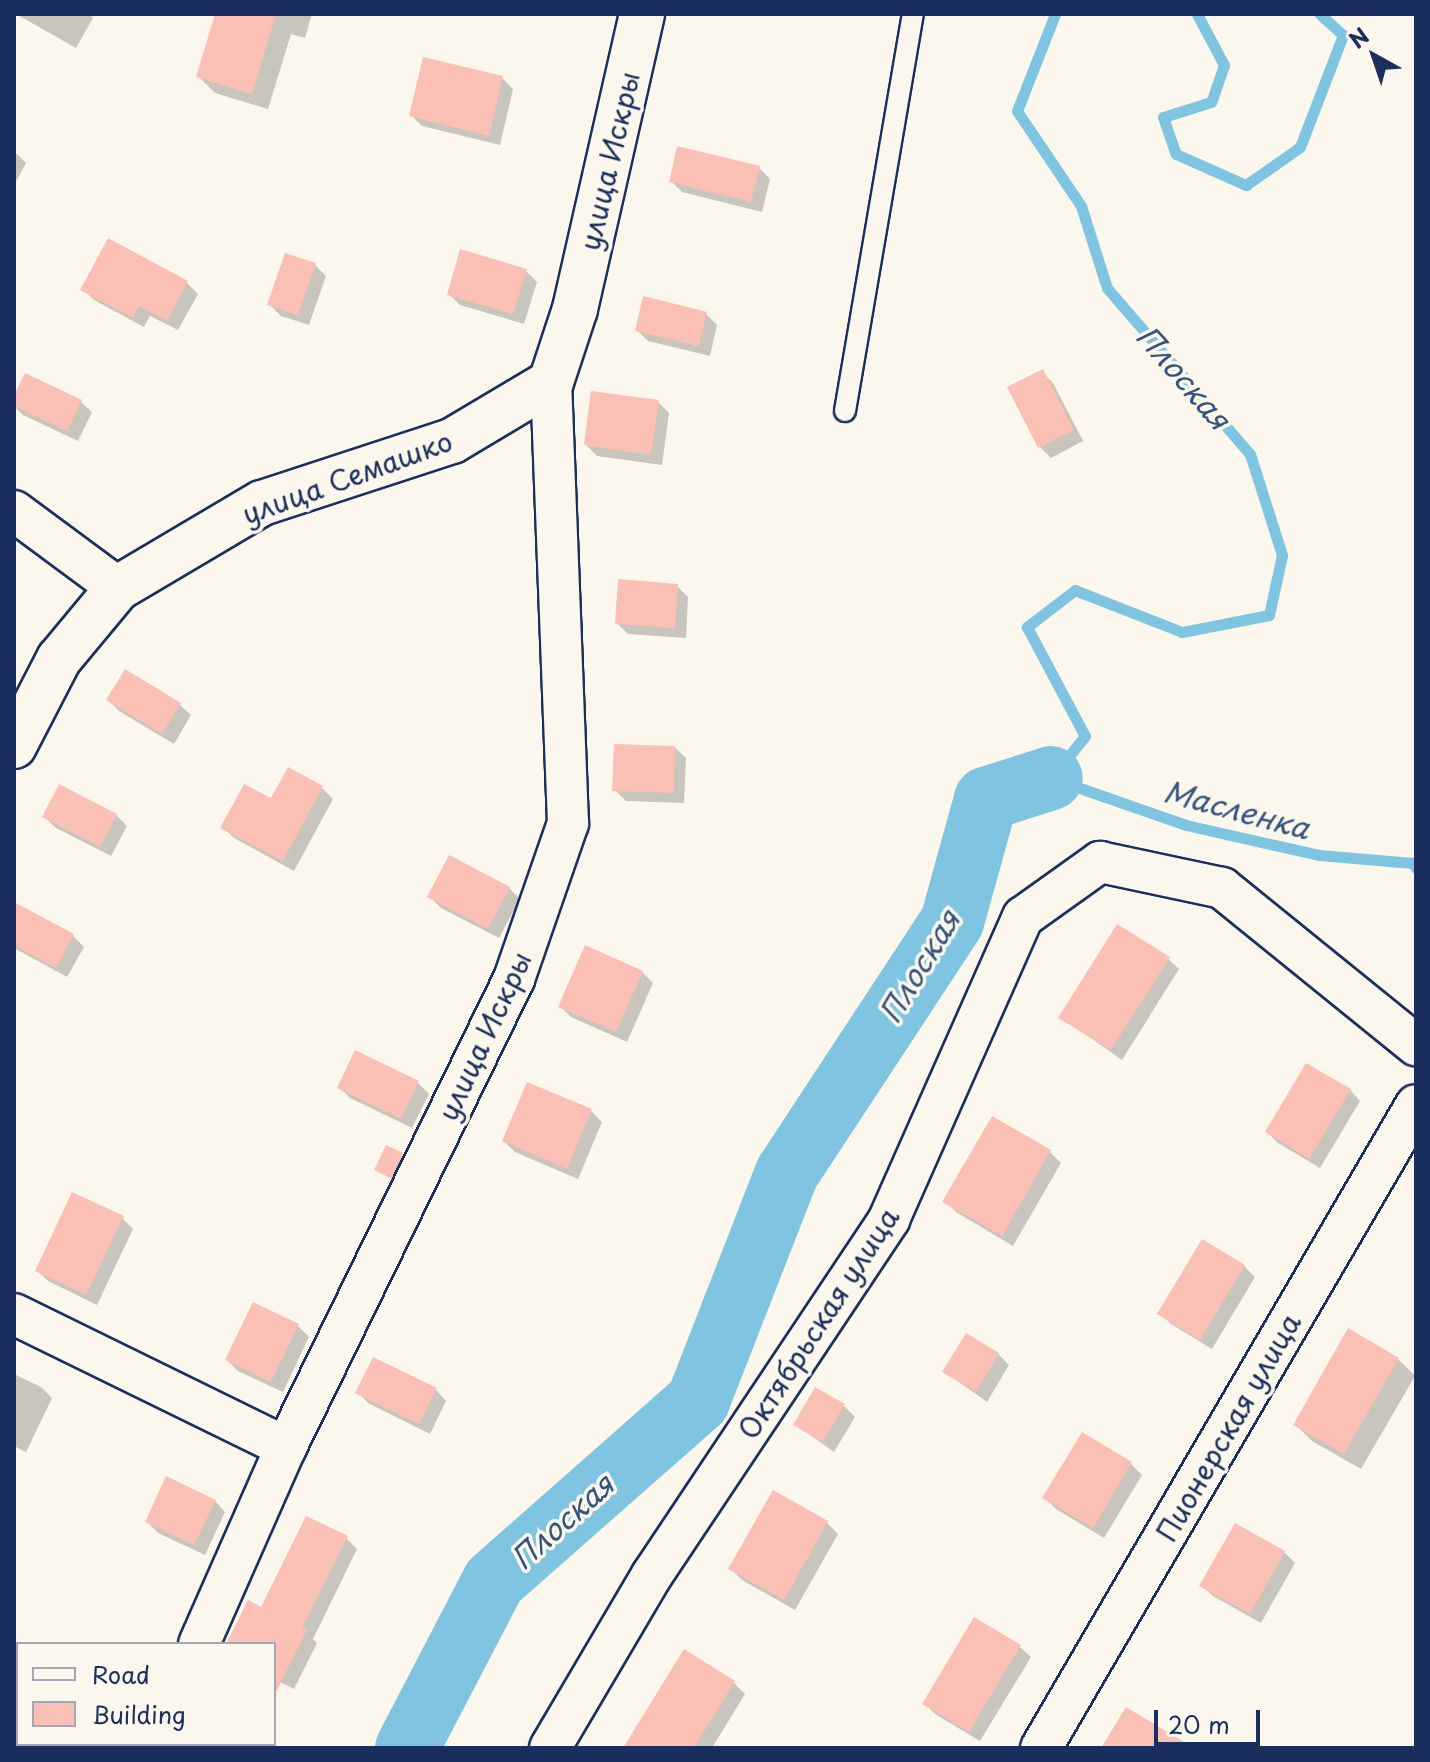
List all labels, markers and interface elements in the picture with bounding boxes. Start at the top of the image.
north arrow [1334,16,1414,96]
text: N [1341,19,1376,55]
street label: улица Искры [572,68,646,254]
water label: Плоская [1129,318,1239,436]
street label: улица Семашко [237,423,457,531]
water label: Масленка [1160,772,1314,846]
water label: Плоская [871,903,967,1029]
street label: улица Искры [430,945,538,1127]
street label: Октябрьская улица [730,1200,906,1446]
street label: Пионерская улица [1149,1306,1307,1548]
water label: Плоская [504,1466,620,1576]
legend [16,1642,276,1746]
text: Road [92,1656,150,1692]
scale bar [1158,1694,1264,1744]
text: Building [92,1696,186,1732]
text: 20 m [1168,1706,1230,1742]

